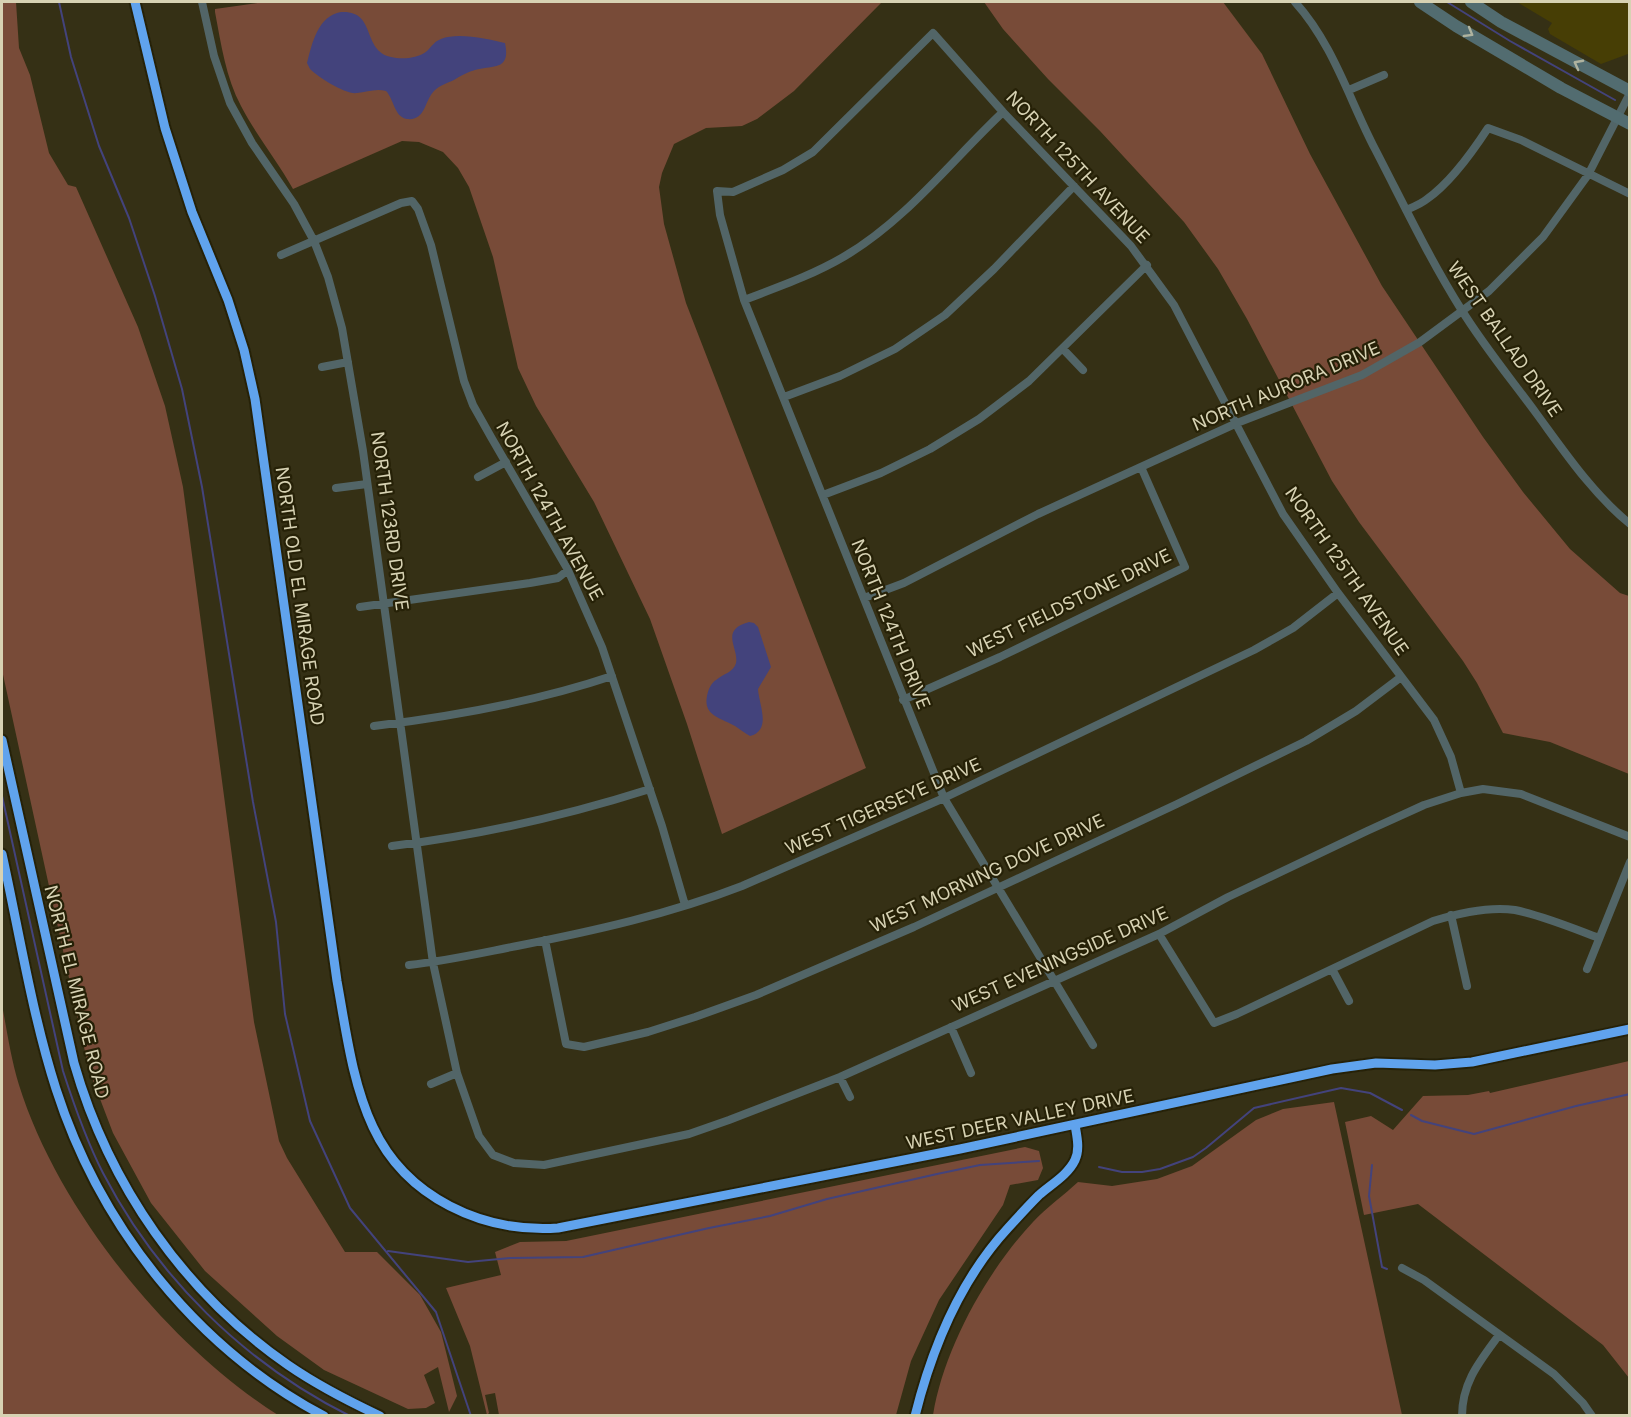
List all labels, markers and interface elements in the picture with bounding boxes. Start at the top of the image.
one-way arrow [1463,26,1473,38]
one-way arrow [1573,60,1584,71]
street label: NORTH 125TH AVENUE [1002,87,1154,247]
street label: WEST BALLAD DRIVE [1443,257,1567,421]
street label: NORTH AURORA DRIVE [1189,337,1383,435]
street label: NORTH 124TH AVENUE [492,418,608,604]
street label: NORTH 123RD DRIVE [367,430,413,612]
street label: NORTH OLD EL MIRAGE ROAD [271,465,329,727]
street label: NORTH 125TH AVENUE [1281,483,1413,659]
street label: NORTH 124TH DRIVE [847,536,935,712]
street label: WEST FIELDSTONE DRIVE [963,544,1175,662]
street label: WEST TIGERSEYE DRIVE [782,753,984,859]
street label: WEST MORNING DOVE DRIVE [867,809,1107,937]
street label: NORTH EL MIRAGE ROAD [40,883,114,1101]
street label: WEST EVENINGSIDE DRIVE [949,902,1171,1016]
street label: WEST DEER VALLEY DRIVE [904,1085,1136,1153]

